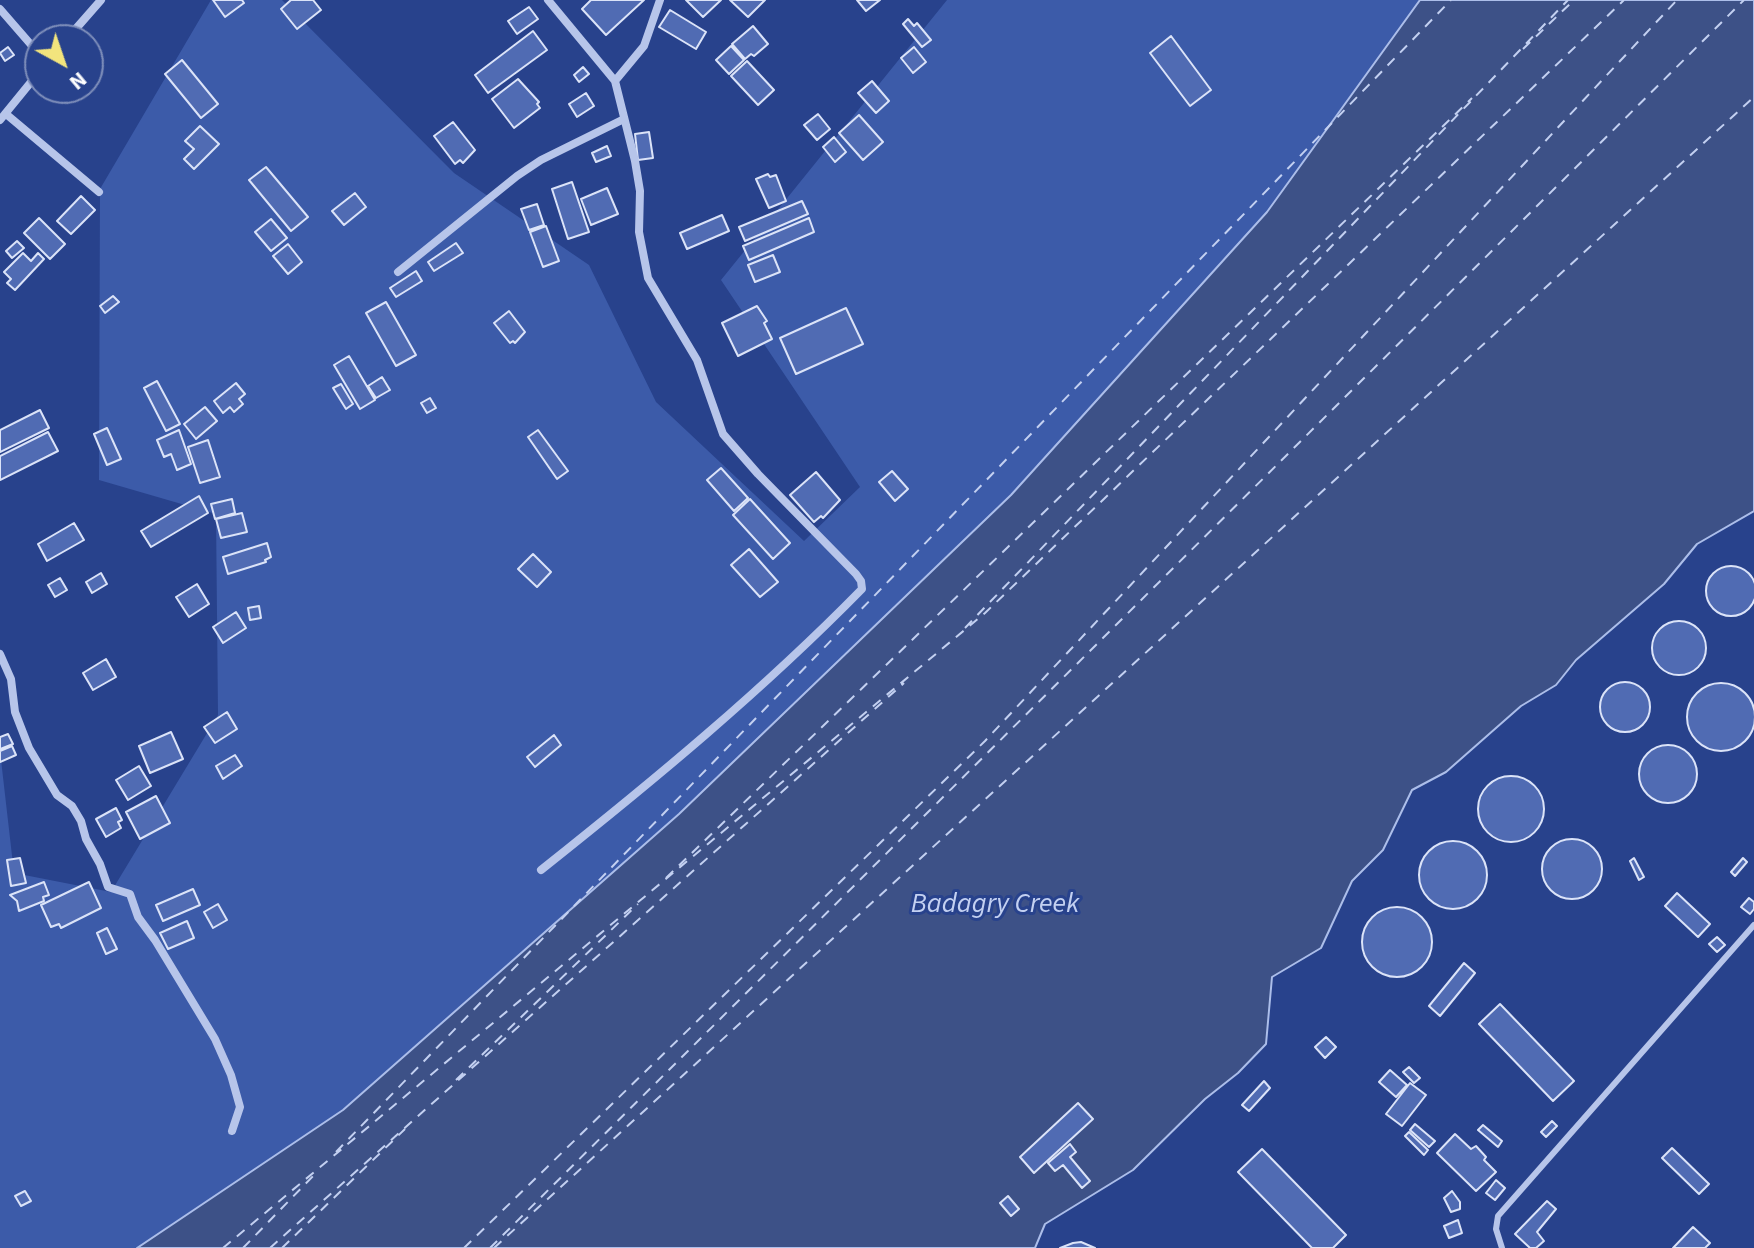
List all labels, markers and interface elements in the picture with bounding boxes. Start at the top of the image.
north arrow [24,24,104,104]
text: N [62,64,94,98]
water label: Badagry Creek [911,889,1079,923]

